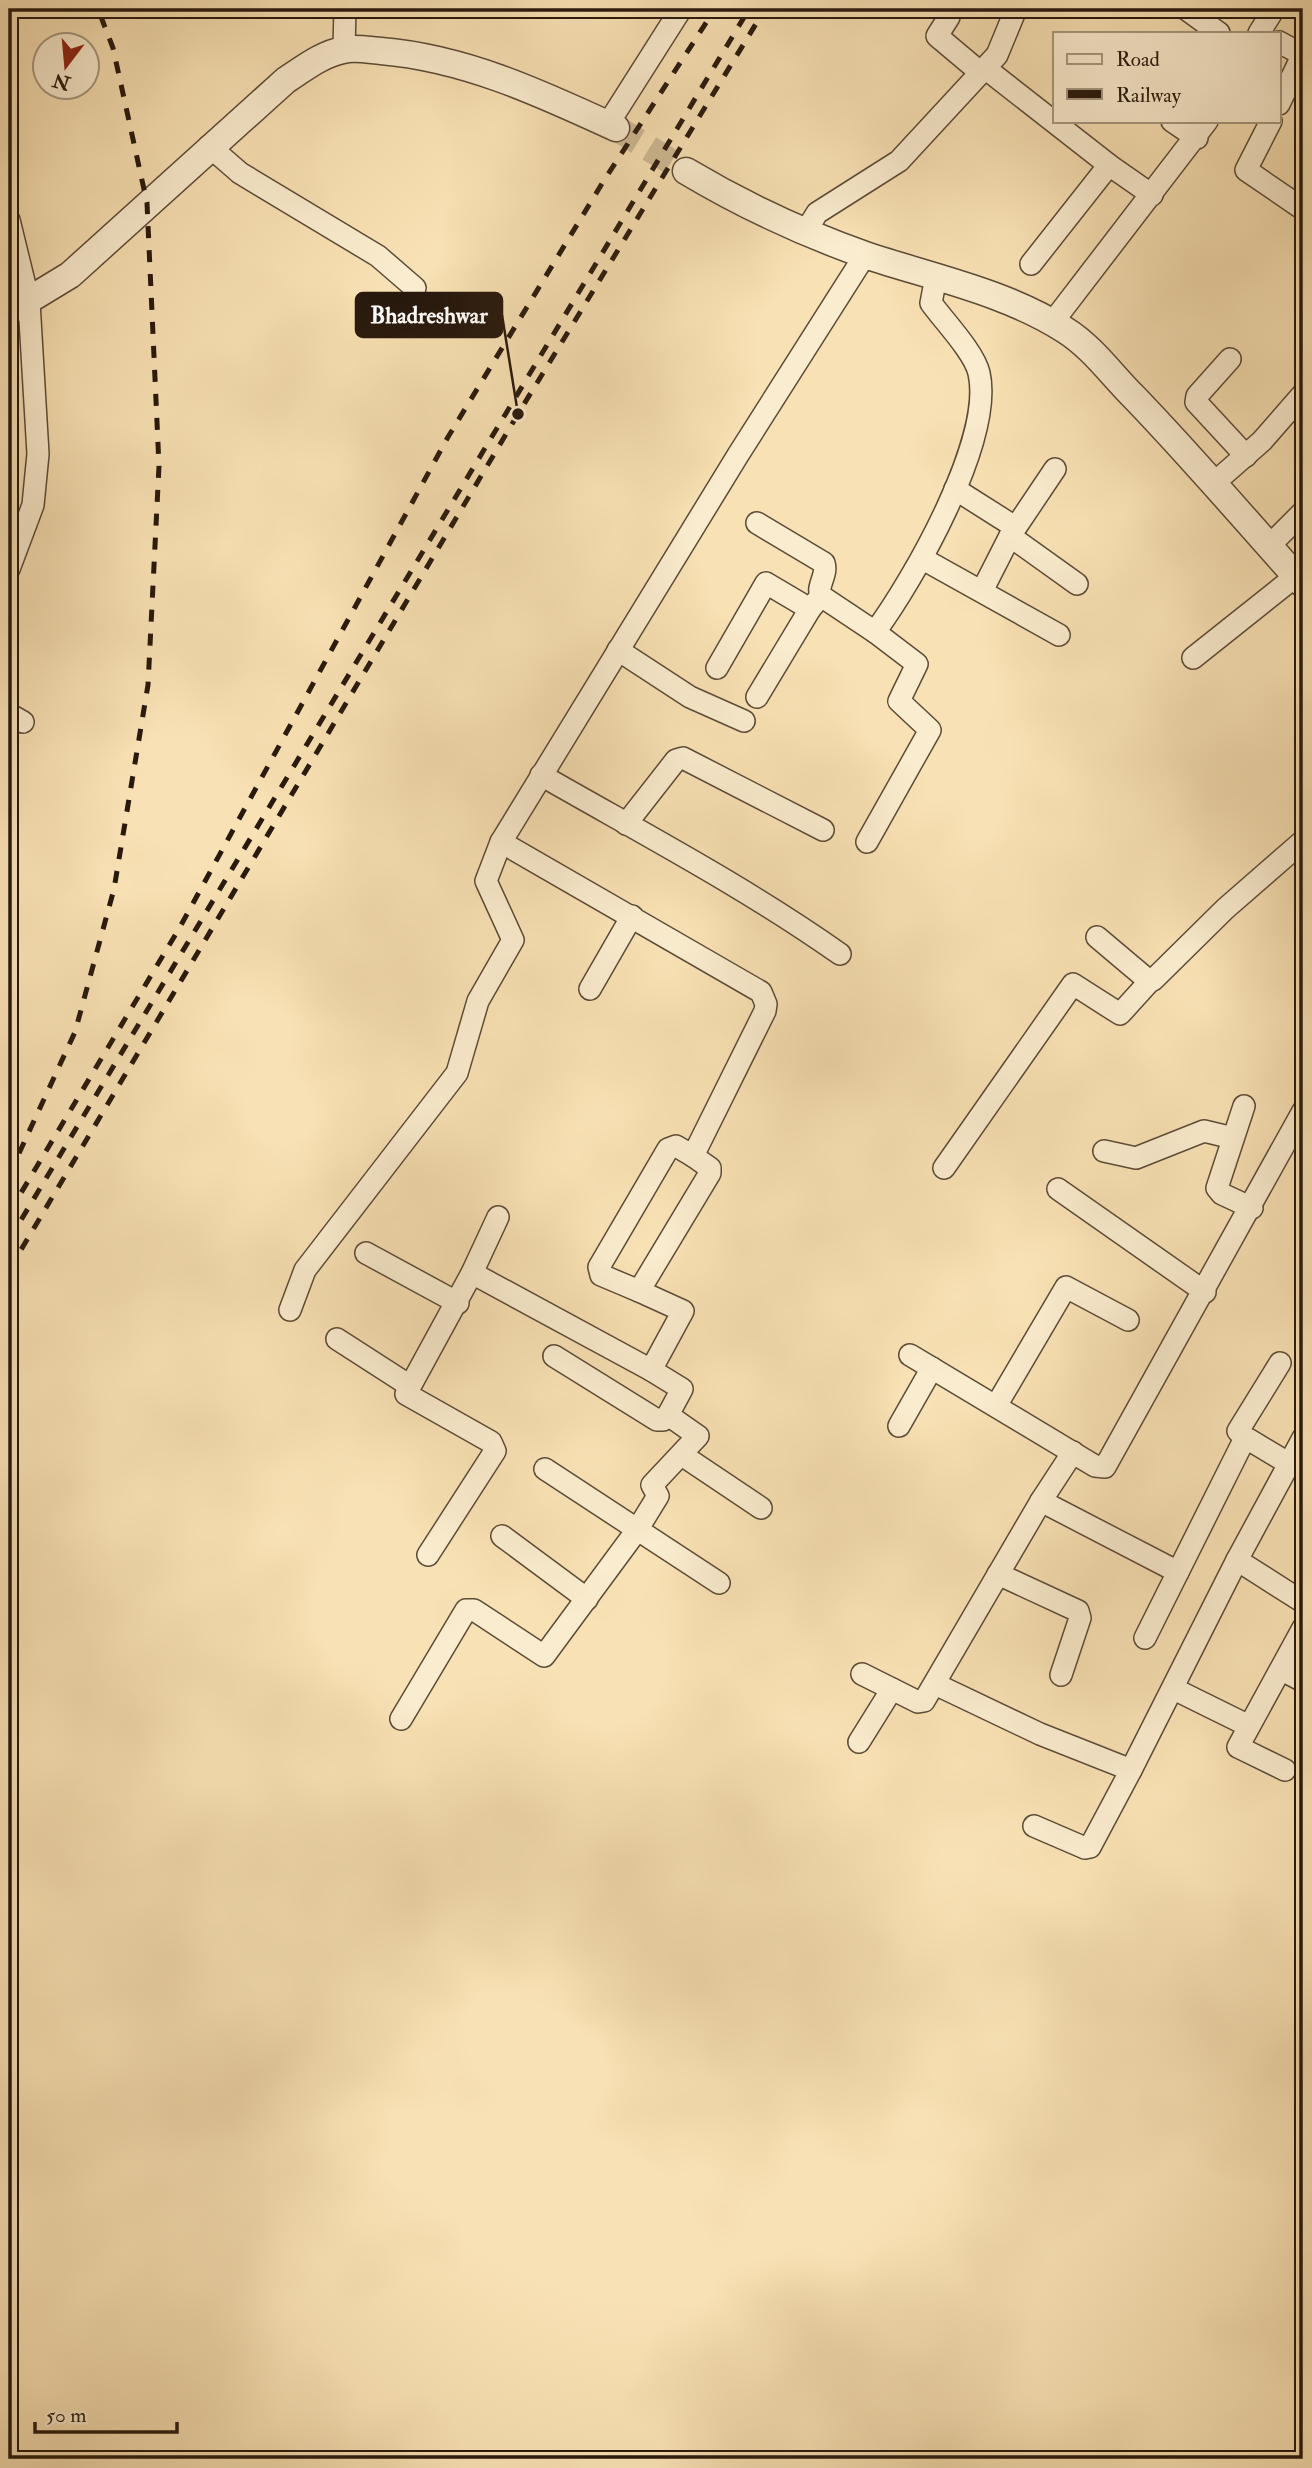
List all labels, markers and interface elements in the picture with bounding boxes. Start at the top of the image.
north arrow [32,32,102,102]
legend [1053,32,1280,122]
text: Road [1116,46,1161,73]
text: N [49,67,74,96]
text: Railway [1116,82,1182,109]
callout: Bhadreshwar [356,293,502,337]
text: Bhadreshwar [370,301,488,330]
scale bar [35,2391,177,2435]
text: 50 m [46,2402,87,2429]

